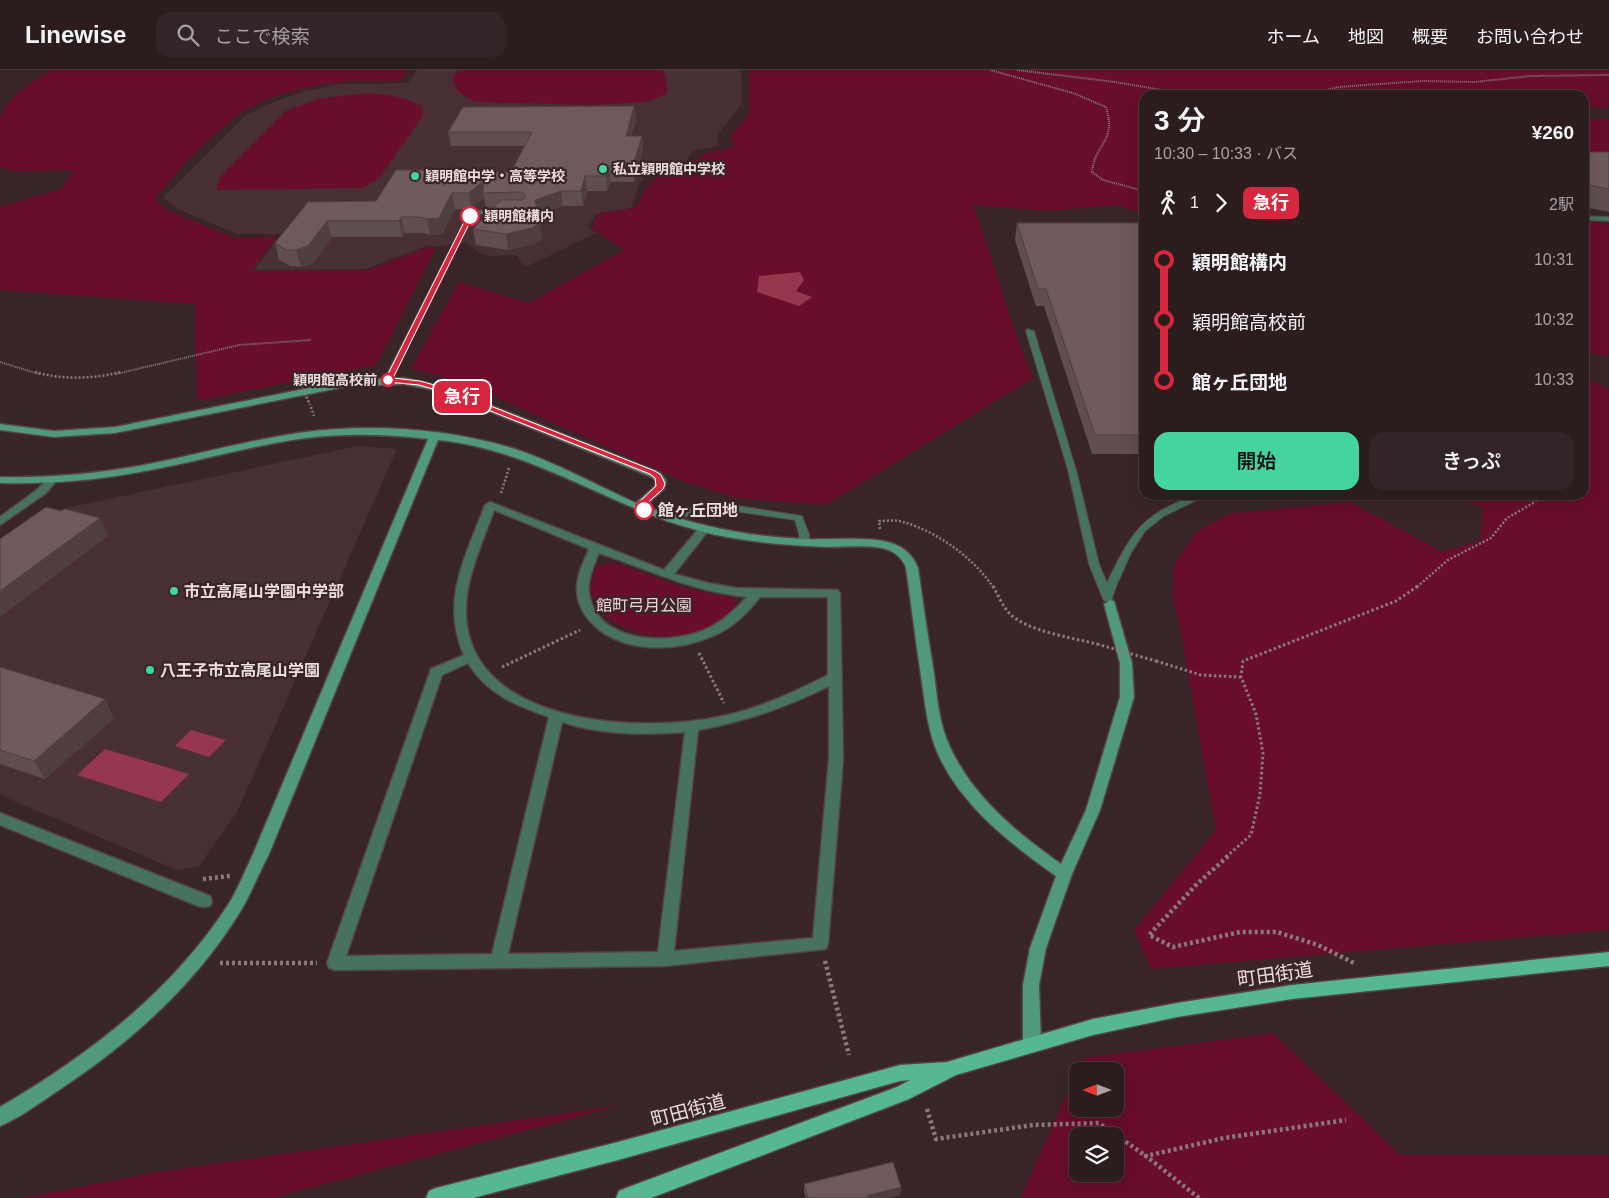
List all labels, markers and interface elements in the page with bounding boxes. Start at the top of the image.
search box [156,12,506,57]
text: Linewise [25,21,126,48]
icon: search [174,21,202,49]
text: ここで検索 [214,26,309,47]
text: ホーム [1267,27,1320,47]
text: 地図 [1348,27,1384,47]
text: 概要 [1412,27,1448,47]
text: お問い合わせ [1476,27,1584,47]
text: 3 分 [1154,105,1205,136]
text: ¥260 [1532,122,1574,143]
text: 10:30 – 10:33 · バス [1154,145,1298,162]
place label: 私立穎明館中学校 [613,161,725,177]
marker: 私立穎明館中学校 [597,163,609,175]
place label: 穎明館中学・高等学校 [425,168,565,184]
marker: 穎明館中学・高等学校 [409,170,421,182]
icon: walk [1154,189,1182,217]
icon: forward [1207,189,1235,217]
text: 急行 [1253,193,1289,213]
text: 1 [1190,194,1199,211]
text: 2駅 [1549,196,1574,213]
marker: 穎明館構内 [460,206,480,226]
place label: 穎明館構内 [484,208,554,224]
text: 10:31 [1534,251,1574,268]
text: 穎明館構内 [1192,252,1287,273]
text: 10:32 [1534,311,1574,328]
text: 穎明館高校前 [1192,312,1306,333]
text: 10:33 [1534,371,1574,388]
place label: 穎明館高校前 [293,372,377,388]
text: 館ヶ丘団地 [1192,372,1287,393]
marker: 穎明館高校前 [381,373,395,387]
line badge: 急行 [440,381,484,413]
text: 急行 [444,387,480,407]
button: 開始 [1154,432,1359,490]
button: きっぷ [1369,432,1574,490]
marker: 館ヶ丘団地 [634,500,654,520]
place label: 館ヶ丘団地 [658,502,738,519]
place label: 市立高尾山学園中学部 [184,583,344,600]
marker: 市立高尾山学園中学部 [168,585,180,597]
park label: 館町弓月公園 [596,597,692,614]
place label: 八王子市立高尾山学園 [160,662,320,679]
marker: 八王子市立高尾山学園 [144,664,156,676]
street label: 町田街道 [1236,959,1314,990]
north arrow [1069,1062,1124,1118]
map controls [1069,1062,1124,1182]
street label: 町田街道 [649,1091,728,1130]
button: layers [1069,1127,1124,1182]

